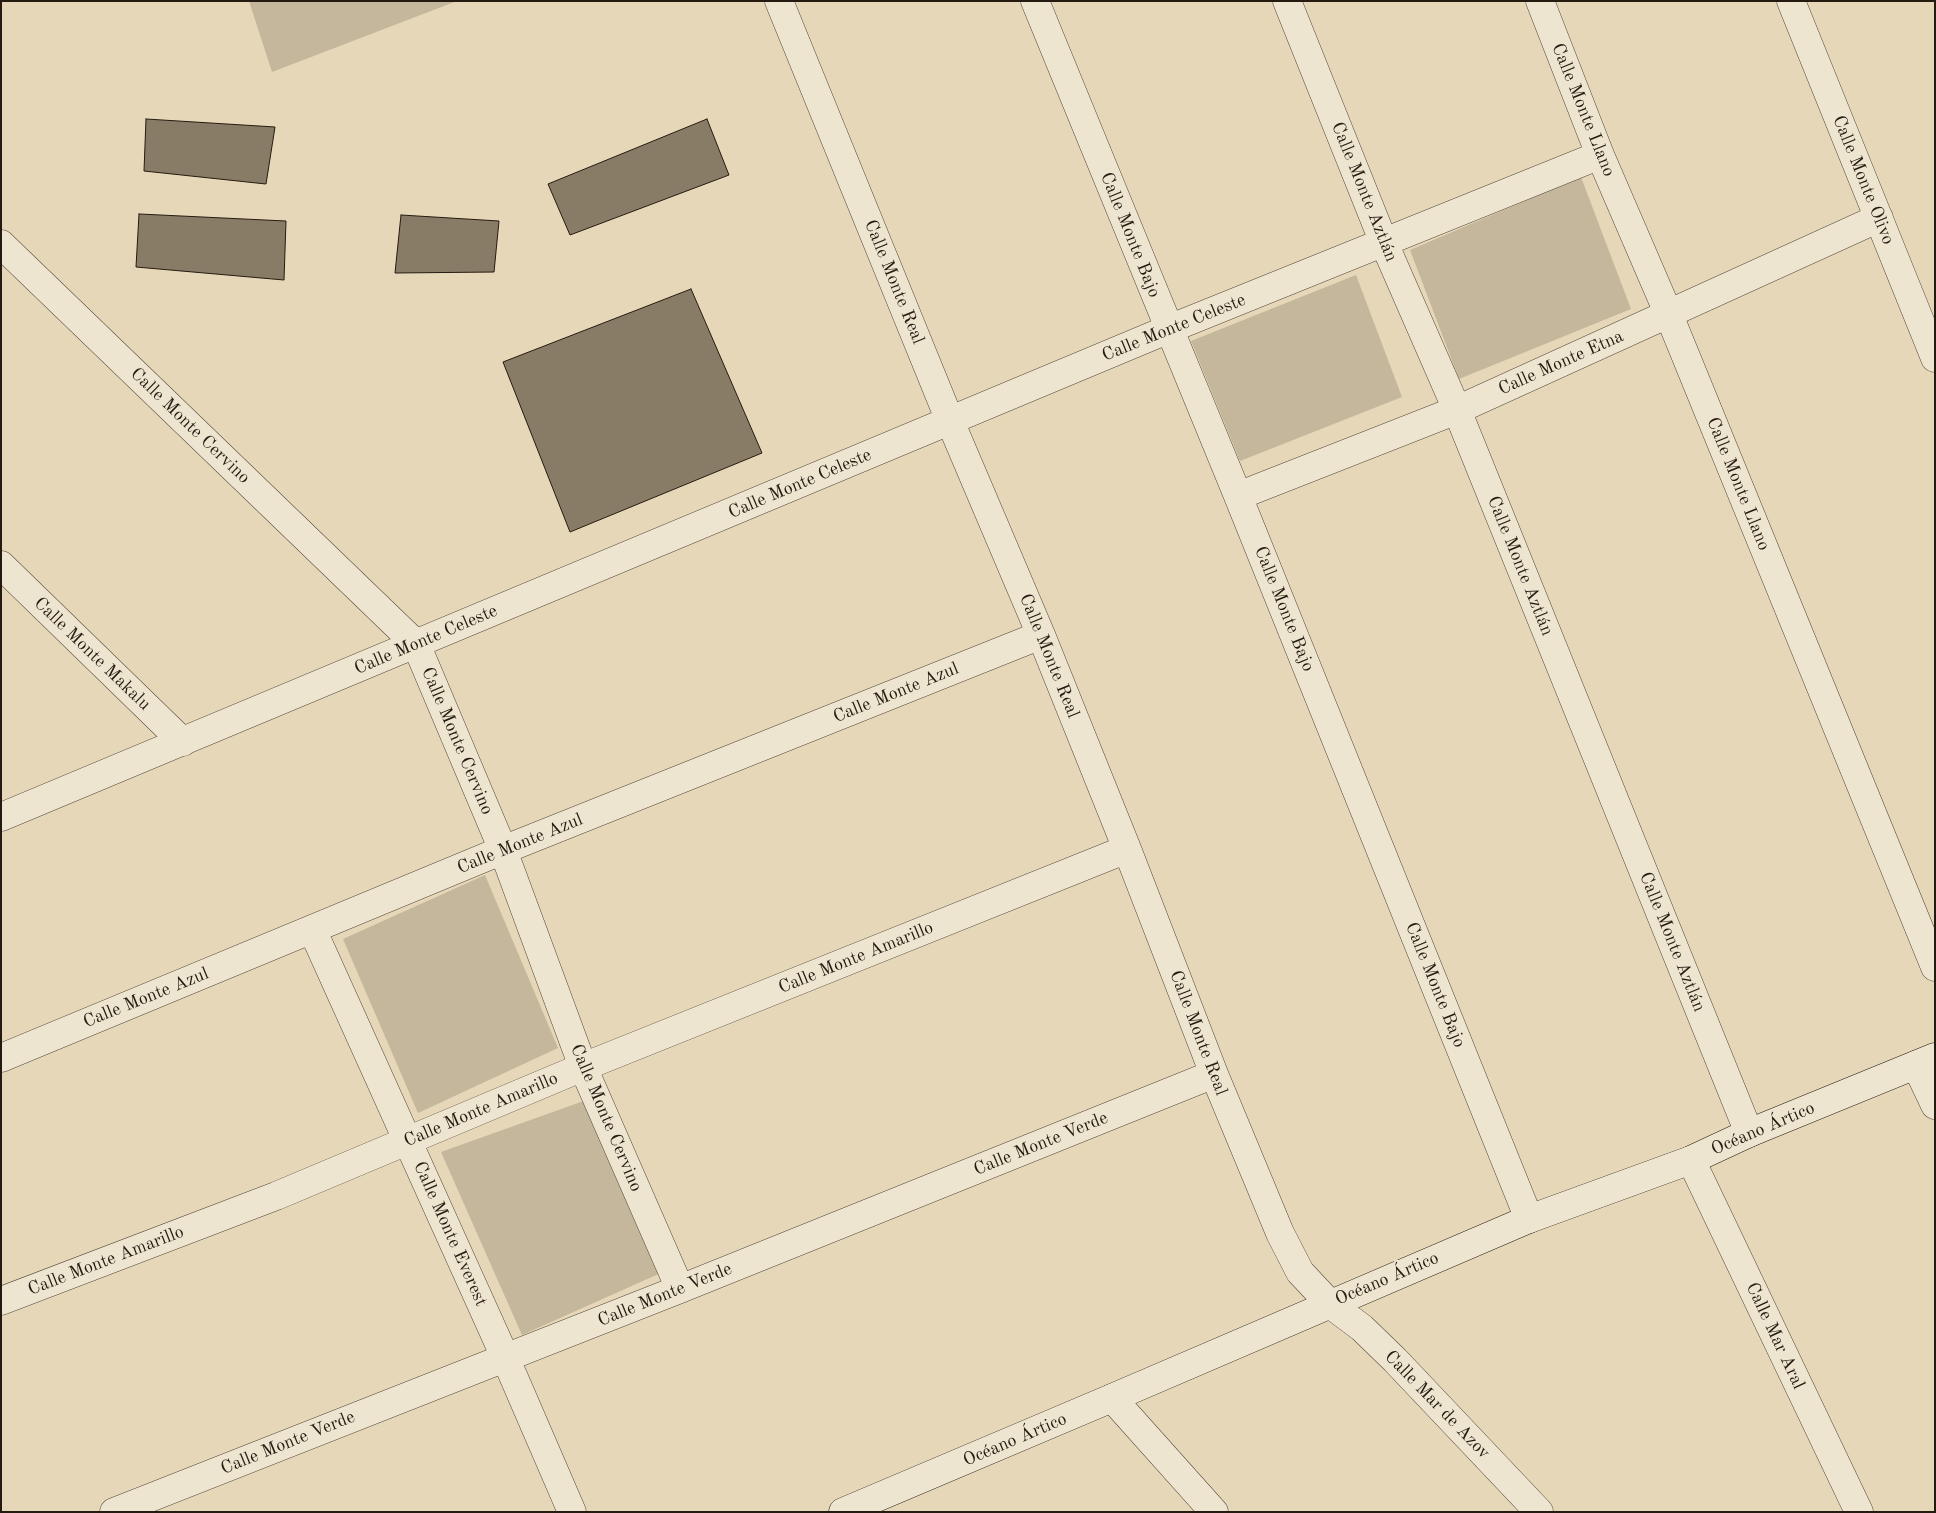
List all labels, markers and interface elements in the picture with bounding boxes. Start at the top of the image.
street label: Calle Monte Llano [1546,40,1620,180]
street label: Calle Monte Olivo [1827,112,1899,248]
street label: Calle Monte Aztlán [1326,119,1402,265]
street label: Calle Monte Bajo [1095,169,1165,301]
street label: Calle Monte Real [859,217,929,347]
street label: Calle Monte Celeste [1099,289,1249,367]
street label: Calle Monte Etna [1495,326,1627,400]
street label: Calle Monte Cervino [126,363,254,489]
street label: Calle Monte Llano [1701,414,1775,554]
street label: Calle Monte Celeste [725,444,875,524]
street label: Calle Monte Aztlán [1482,493,1558,639]
street label: Calle Monte Bajo [1249,543,1319,675]
street label: Calle Monte Real [1014,591,1084,721]
street label: Calle Monte Makalu [29,593,155,715]
street label: Calle Monte Celeste [351,600,501,680]
street label: Calle Monte Azul [830,658,962,728]
street label: Calle Monte Cervino [416,664,498,818]
street label: Calle Monte Azul [454,809,586,879]
street label: Calle Monte Aztlán [1634,869,1710,1015]
street label: Calle Monte Amarillo [775,917,937,999]
street label: Calle Monte Bajo [1400,919,1470,1051]
street label: Calle Monte Azul [80,963,212,1033]
street label: Calle Monte Real [1164,967,1232,1099]
street label: Calle Monte Cervino [565,1041,647,1195]
street label: Calle Monte Amarillo [401,1068,561,1152]
street label: Océano Ártico [1708,1097,1818,1161]
street label: Calle Monte Verde [971,1107,1111,1181]
street label: Calle Monte Everest [408,1158,492,1310]
street label: Calle Monte Amarillo [25,1221,187,1301]
street label: Océano Ártico [1332,1247,1442,1311]
street label: Calle Monte Verde [595,1258,735,1332]
street label: Calle Mar Aral [1741,1279,1809,1393]
street label: Calle Mar de Azov [1380,1346,1494,1464]
street label: Calle Monte Verde [218,1406,358,1480]
street label: Océano Ártico [960,1408,1070,1472]

